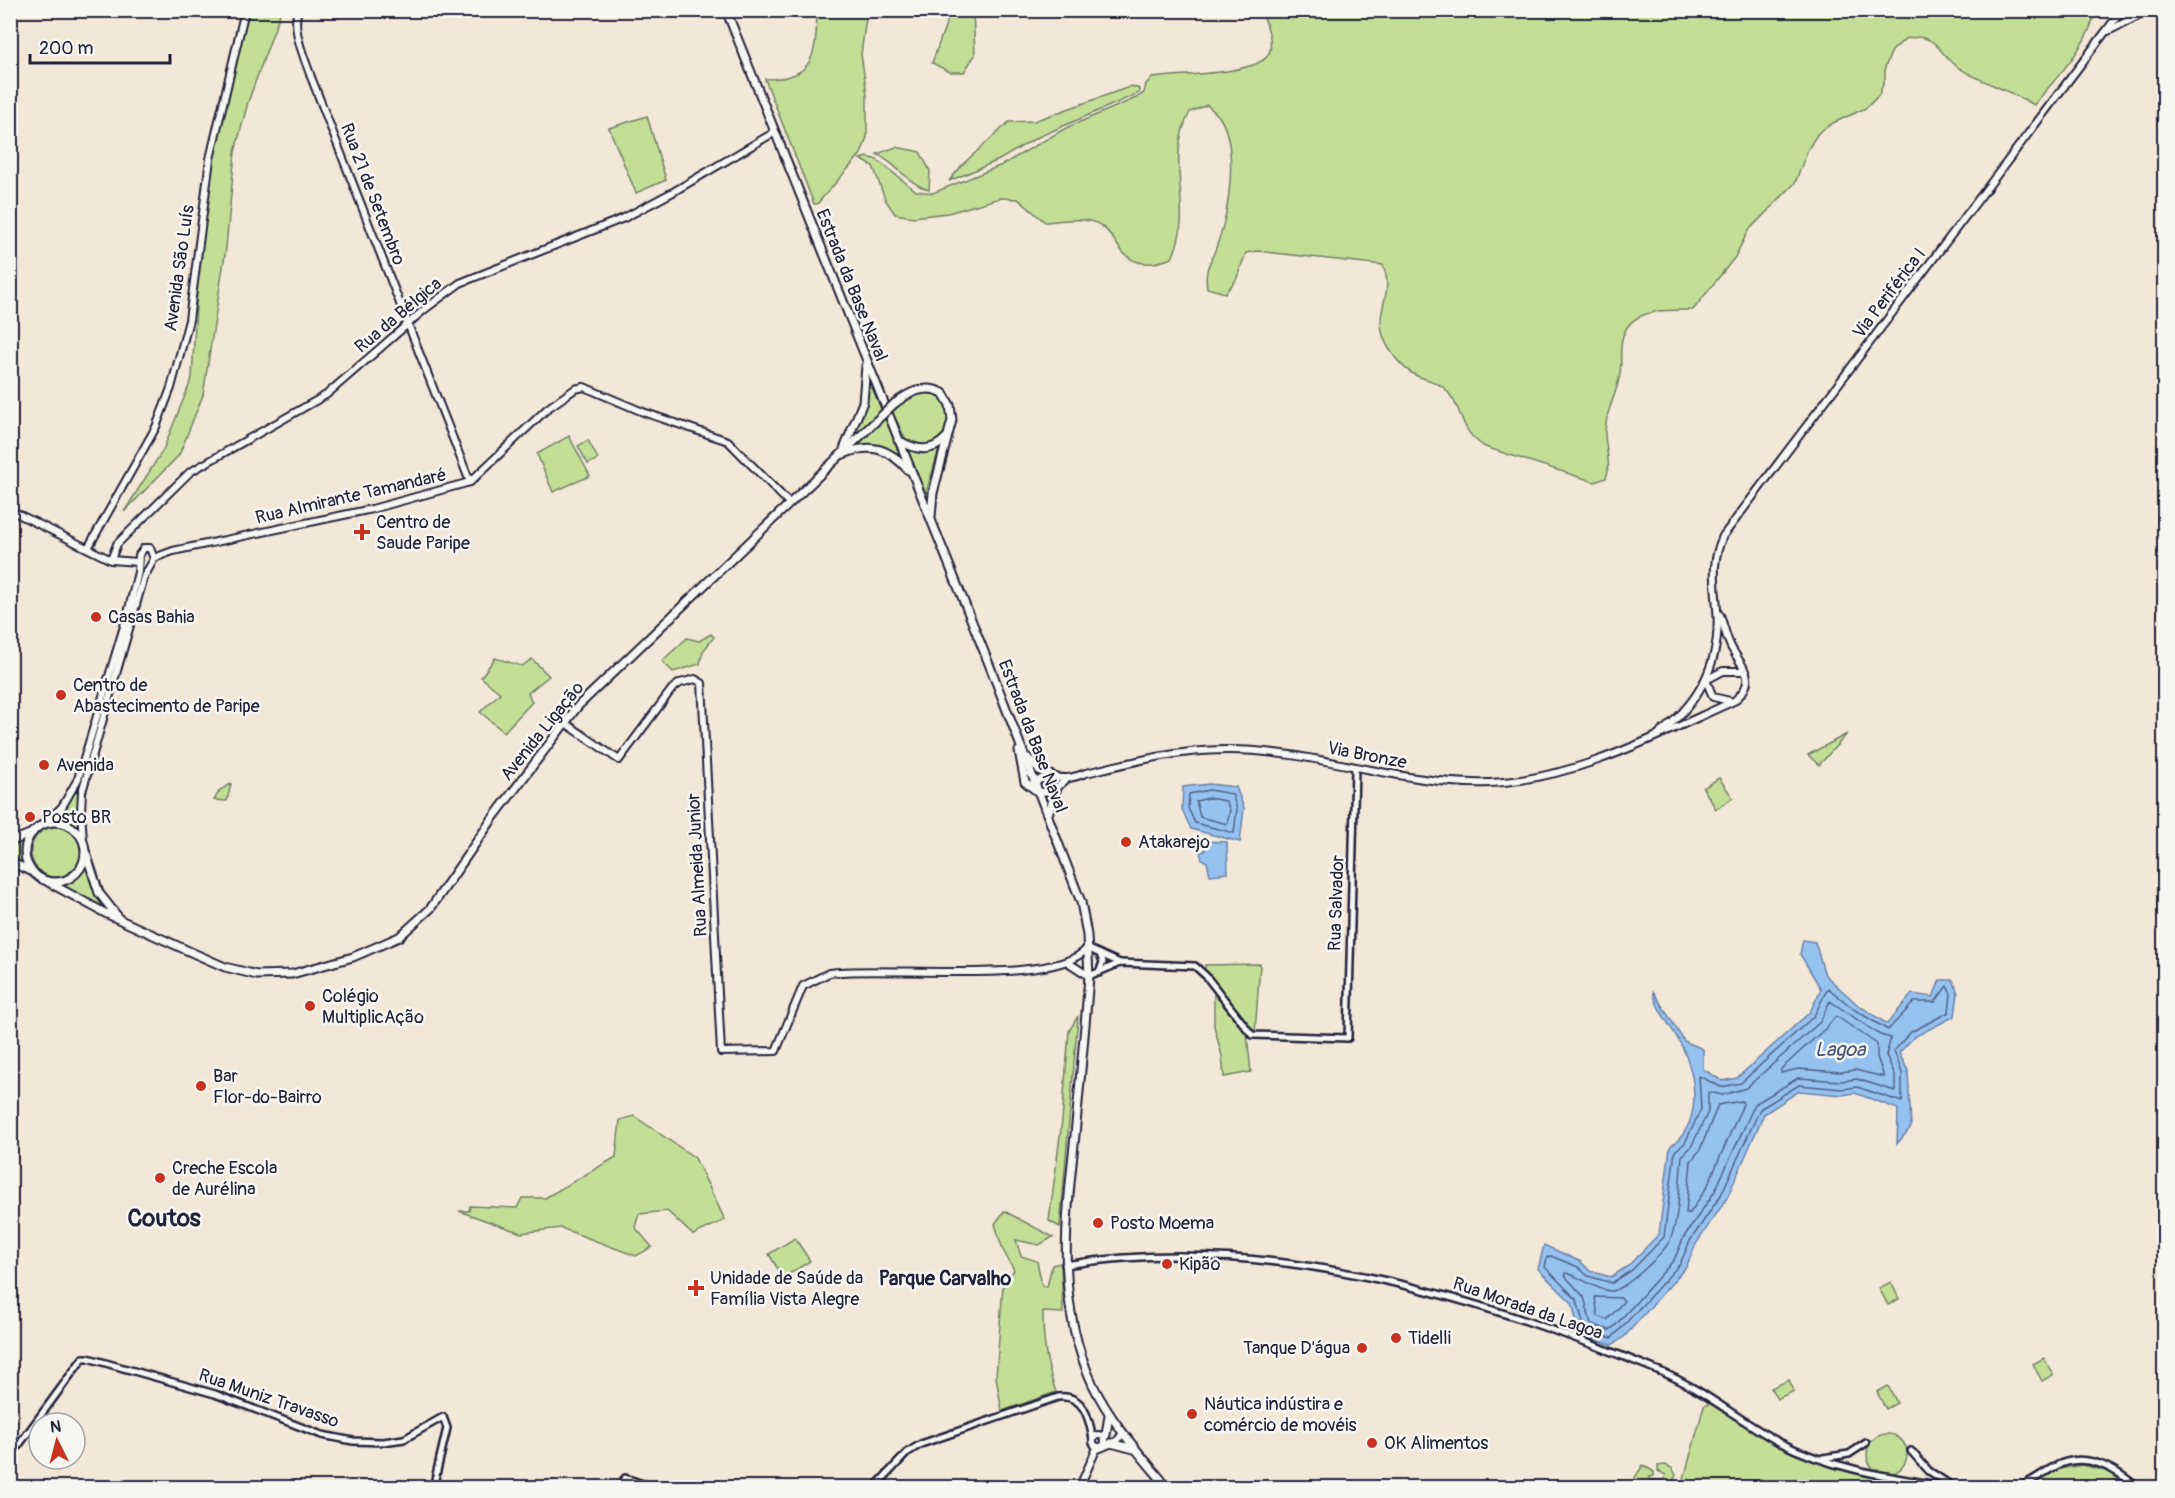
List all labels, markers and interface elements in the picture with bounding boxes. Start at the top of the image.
scale bar [30,27,170,65]
text: 200 m [39,37,94,60]
street label: Rua 21 de Setembro [335,120,410,269]
street label: Avenida São Luís [159,203,200,333]
street label: Estrada da Base Naval [810,206,893,365]
street label: Via Periférica I [1848,243,1931,343]
street label: Rua da Bélgica [350,272,447,358]
street label: Rua Almirante Tamandaré [253,463,449,530]
place label: Centro de Saude Paripe [376,511,470,555]
marker: Centro de Saude Paripe [353,523,371,541]
place label: Casas Bahia [108,606,195,629]
marker: Casas Bahia [89,610,103,624]
street label: Estrada da Base Naval [993,656,1072,816]
place label: Centro de Abastecimento de Paripe [73,674,260,718]
street label: Avenida Ligação [495,677,590,785]
marker: Centro de Abastecimento de Paripe [54,688,68,702]
street label: Via Bronze [1325,737,1409,774]
place label: Avenida [56,754,114,777]
marker: Avenida [37,758,51,772]
street label: Rua Almeida Junior [682,792,713,938]
place label: Posto BR [42,806,111,829]
marker: Posto BR [23,810,37,824]
place label: Atakarejo [1138,831,1210,854]
marker: Atakarejo [1119,835,1133,849]
street label: Rua Salvador [1323,854,1350,951]
place label: Colégio MultiplicAção [322,985,424,1029]
marker: Colégio MultiplicAção [303,999,317,1013]
water label: Lagoa [1815,1037,1867,1062]
place label: Bar Flor-do-Bairro [213,1065,322,1109]
marker: Bar Flor-do-Bairro [194,1079,208,1093]
place label: Creche Escola de Aurélina [172,1157,277,1201]
marker: Creche Escola de Aurélina [153,1171,167,1185]
district label: Coutos [127,1204,201,1233]
place label: Posto Moema [1110,1212,1214,1235]
marker: Posto Moema [1091,1216,1105,1230]
place label: Kipão [1179,1253,1221,1276]
marker: Kipão [1160,1257,1174,1271]
district label: Parque Carvalho [879,1266,1011,1291]
place label: Unidade de Saúde da Família Vista Alegre [710,1267,863,1311]
street label: Rua Morada da Lagoa [1450,1272,1606,1345]
marker: Unidade de Saúde da Família Vista Alegre [687,1279,705,1297]
place label: Tidelli [1408,1327,1451,1350]
marker: Tidelli [1389,1331,1403,1345]
place label: Tanque D'água [1243,1337,1350,1360]
marker: Tanque D'água [1355,1341,1369,1355]
street label: Rua Muniz Travasso [196,1364,342,1433]
place label: Náutica indústira e comércio de movéis [1204,1393,1357,1437]
marker: Náutica indústira e comércio de movéis [1185,1407,1199,1421]
north arrow [27,1411,87,1471]
text: N [49,1417,62,1438]
place label: OK Alimentos [1384,1432,1488,1455]
marker: OK Alimentos [1365,1436,1379,1450]

